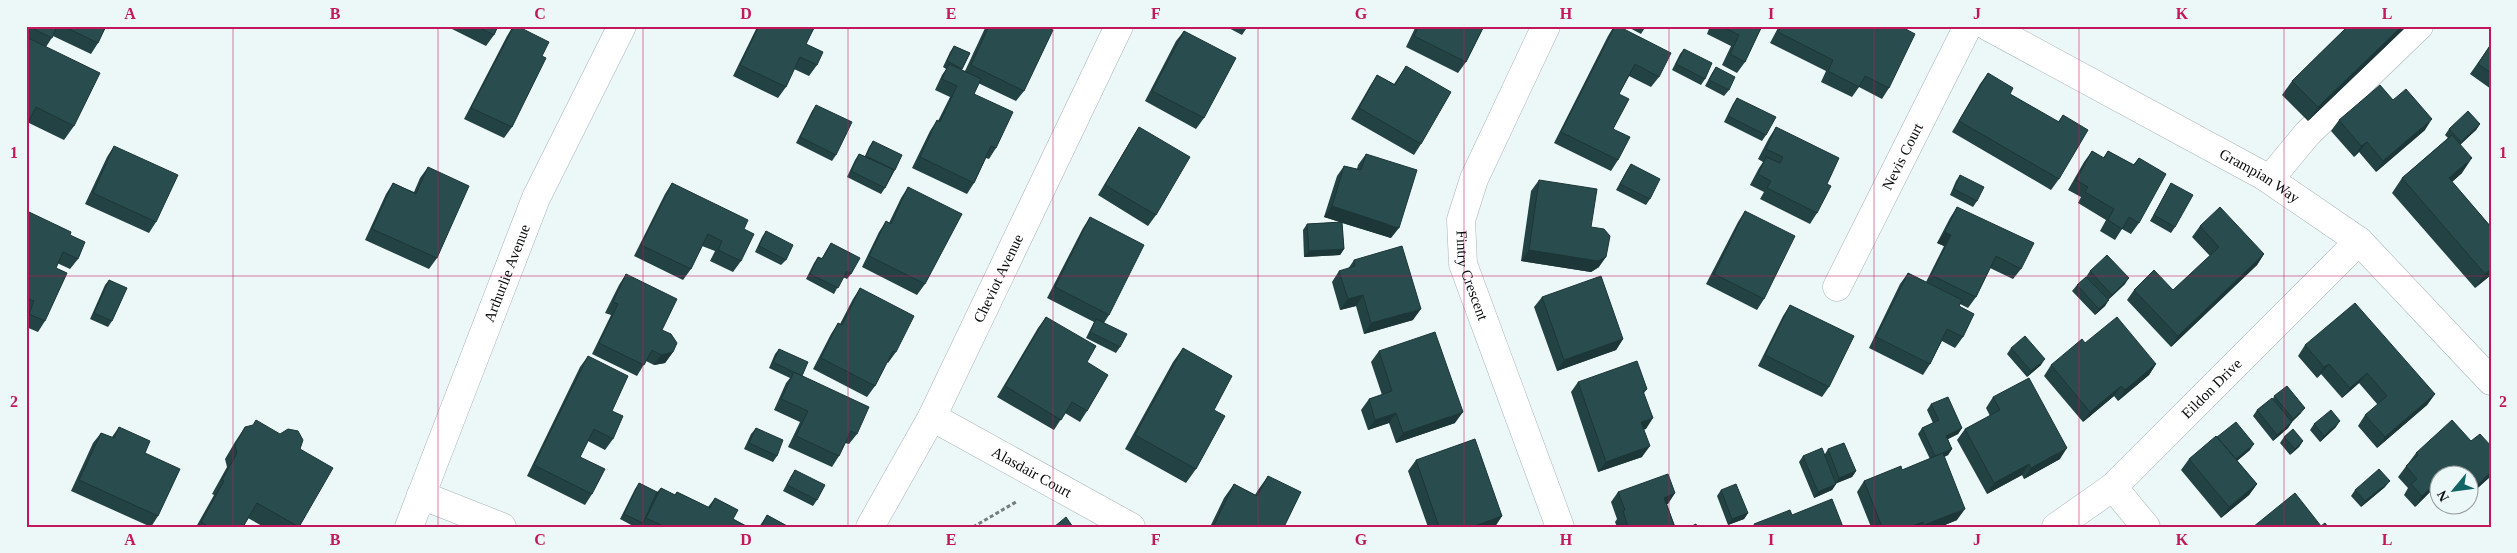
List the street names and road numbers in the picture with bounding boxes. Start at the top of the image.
street label: Nevis Court [1879,120,1926,193]
street label: Grampian Way [2217,145,2303,206]
street label: Arthurlie Avenue [481,222,533,324]
street label: Fintry Crescent [1453,230,1491,323]
street label: Cheviot Avenue [970,231,1026,325]
street label: Eildon Drive [2178,355,2245,422]
street label: Alasdair Court [989,444,1075,501]

